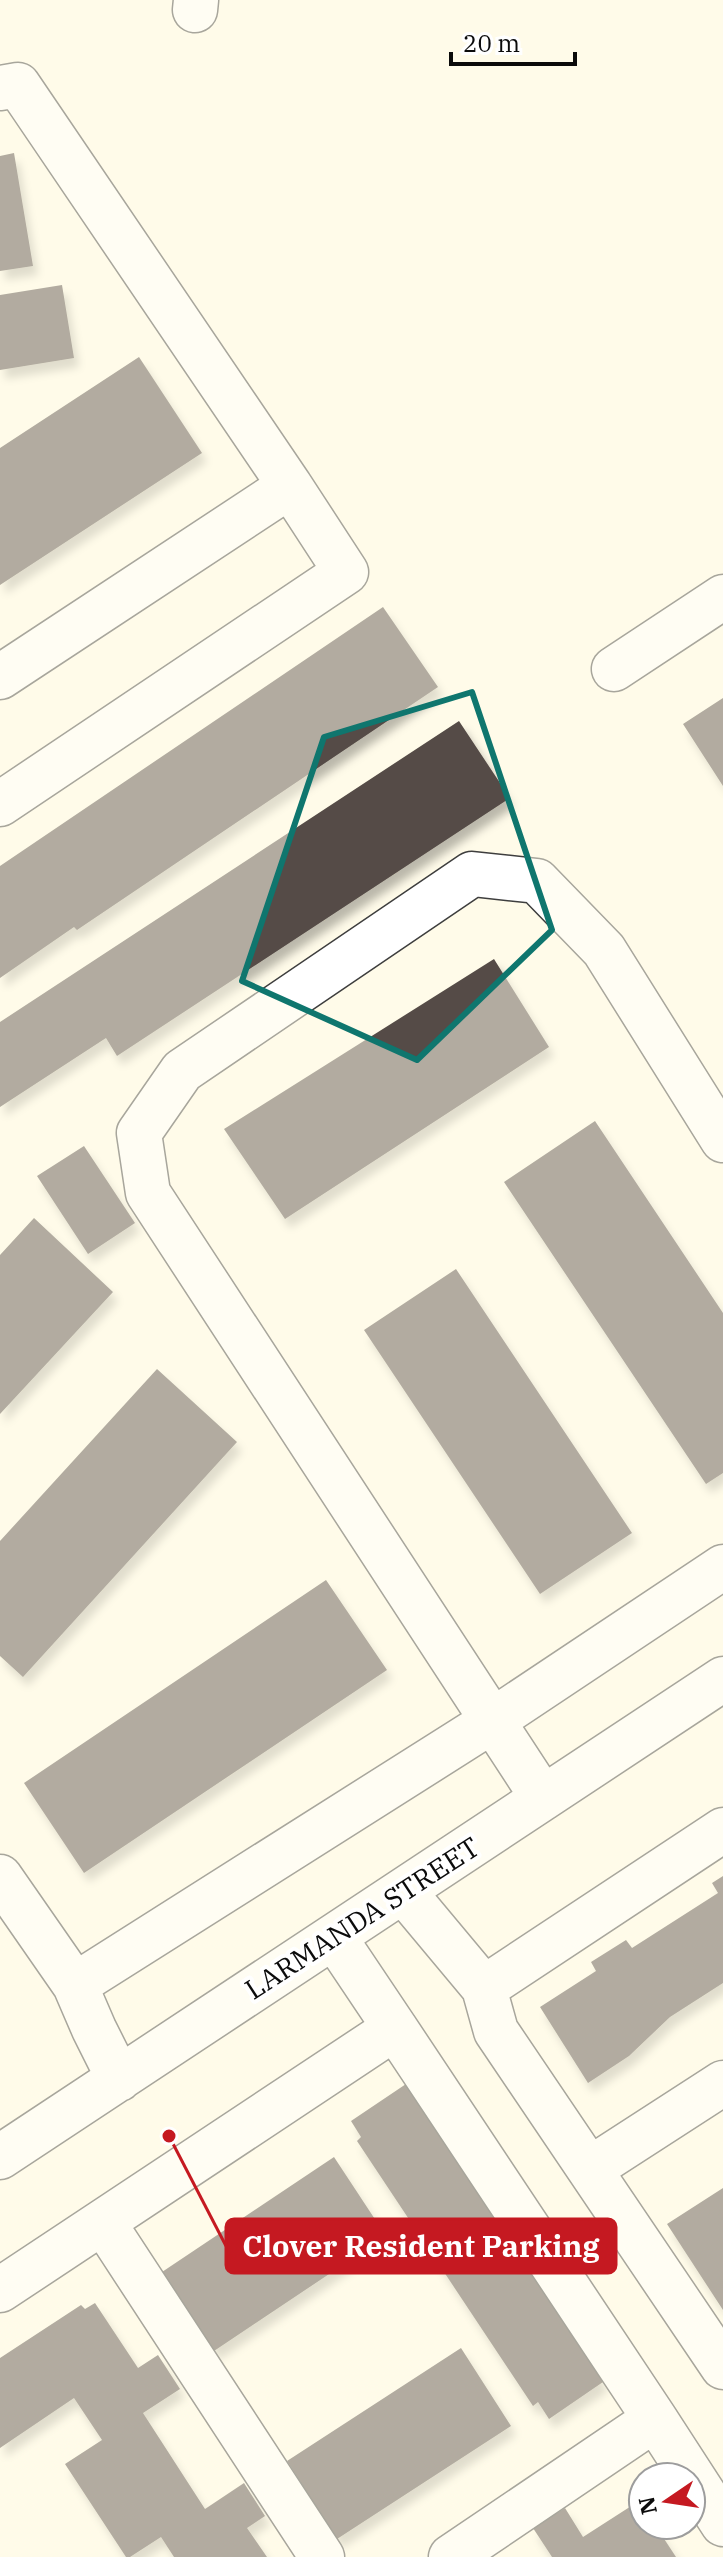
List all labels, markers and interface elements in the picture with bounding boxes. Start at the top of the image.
scale bar [451,16,575,66]
text: 20 m [463,27,520,59]
street label: LARMANDA STREET [237,1828,486,2007]
callout: Clover Resident Parking [226,2219,616,2273]
text: Clover Resident Parking [242,2226,600,2265]
north arrow [627,2461,707,2541]
text: N [631,2494,663,2517]

